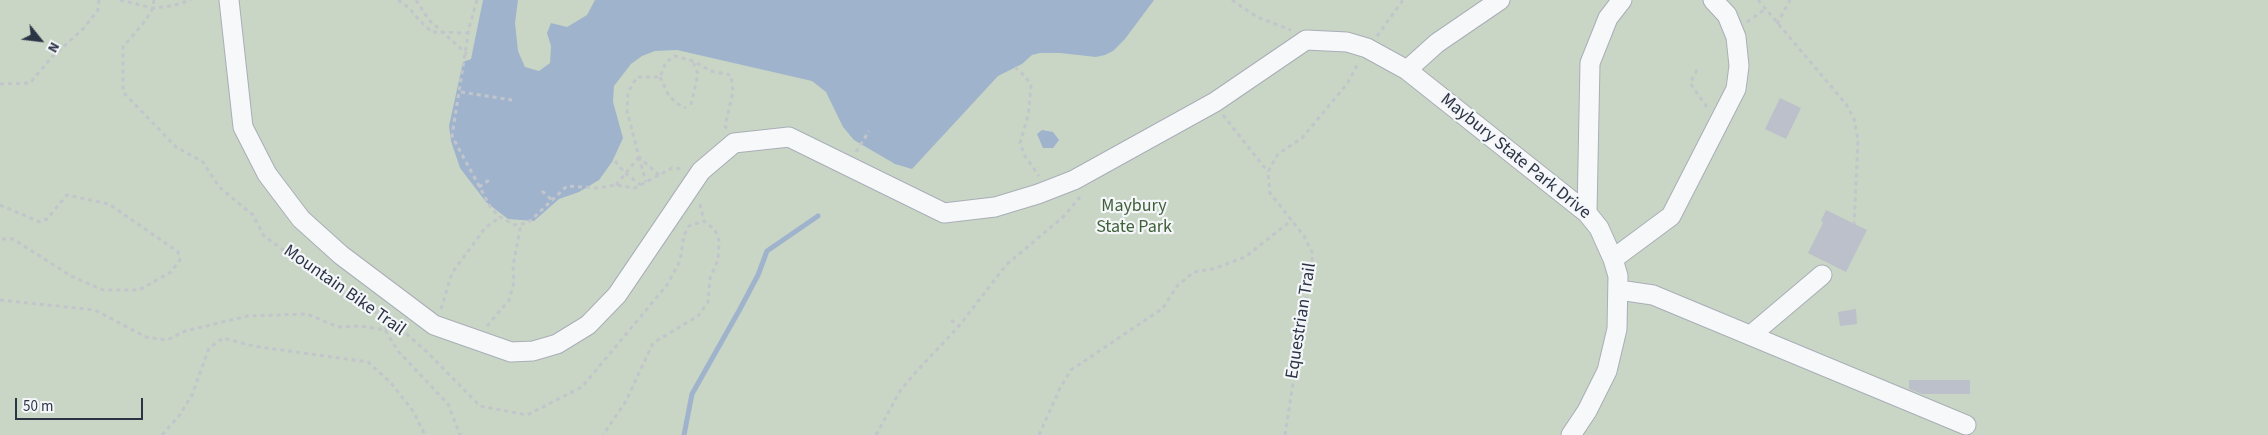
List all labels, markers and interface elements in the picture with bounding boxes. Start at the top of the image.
north arrow [15,15,65,65]
text: N [42,38,64,56]
street label: Maybury State Park Drive [1435,90,1595,224]
park label: Maybury State Park [1096,196,1172,238]
street label: Mountain Bike Trail [279,241,409,341]
street label: Equestrian Trail [1282,261,1322,381]
scale bar [18,388,145,420]
text: 50 m [23,396,53,417]

